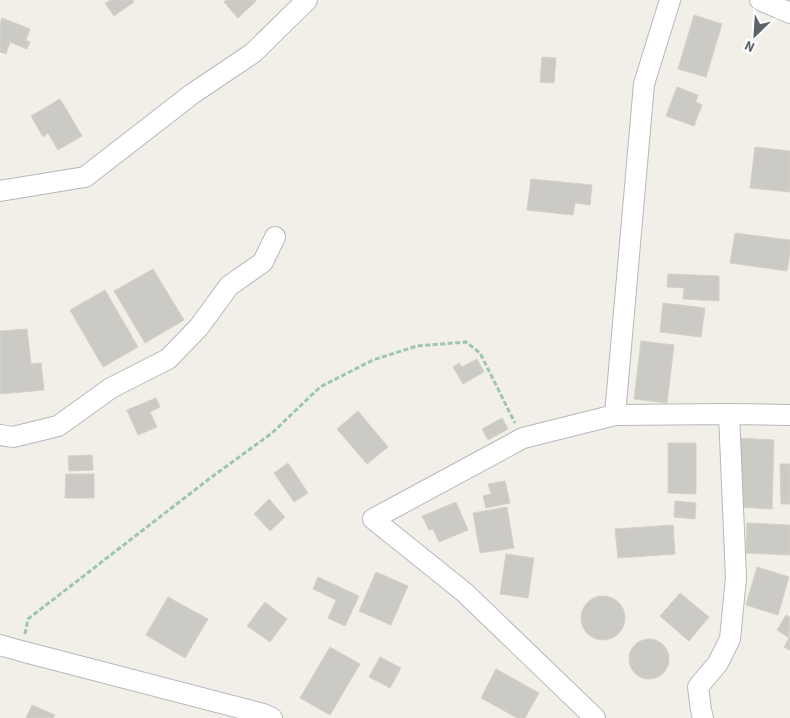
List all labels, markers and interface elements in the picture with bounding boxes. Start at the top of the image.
north arrow [730,10,780,60]
text: N [741,35,758,57]

